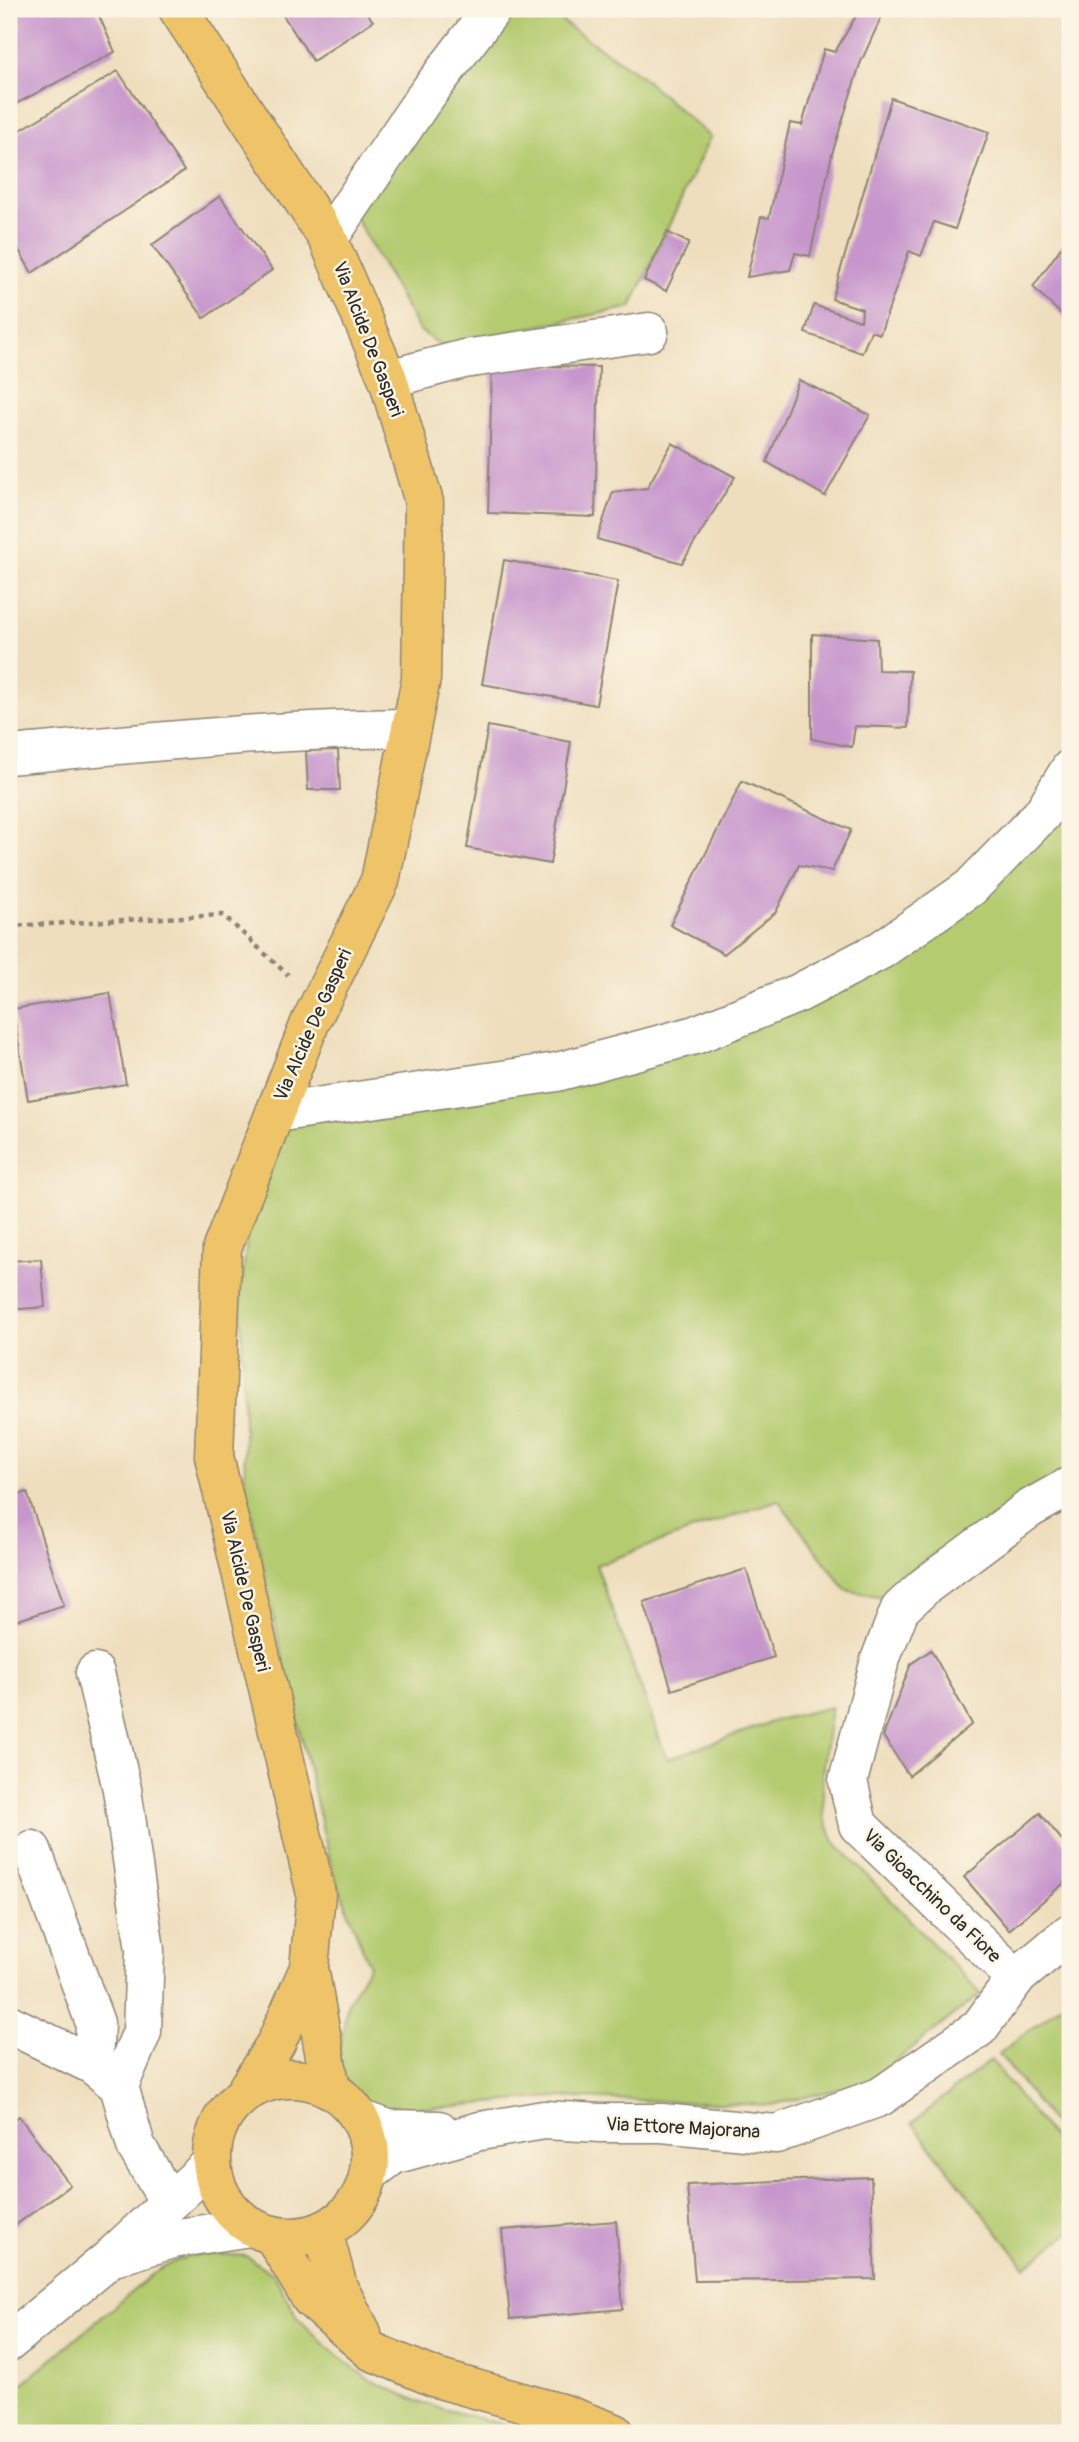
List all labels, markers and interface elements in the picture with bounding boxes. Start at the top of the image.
street label: Via Alcide De Gasperi [327,258,409,420]
street label: Via Alcide De Gasperi [269,945,357,1105]
street label: Via Alcide De Gasperi [215,1508,275,1674]
street label: Via Gioacchino da Fiore [858,1824,1007,1969]
street label: Via Ettore Majorana [605,2112,761,2144]

